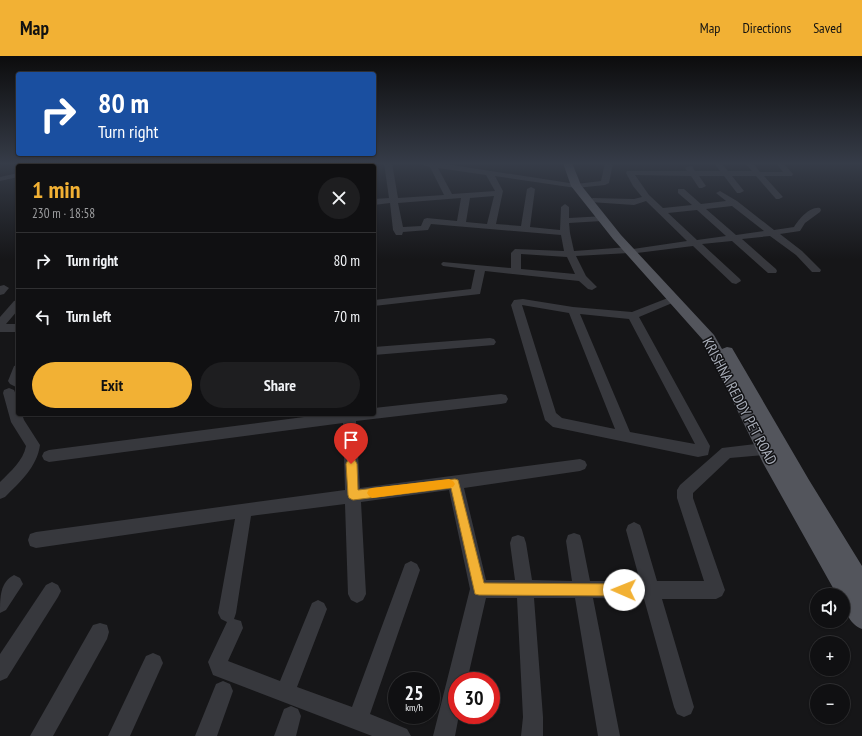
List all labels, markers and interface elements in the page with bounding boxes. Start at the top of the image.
text: Map [20,16,49,40]
text: Map [700,19,720,37]
text: Directions [742,19,791,37]
text: Saved [813,19,842,37]
text: 80 m [98,84,149,121]
icon: right [32,88,84,140]
text: Turn right [98,120,158,143]
text: 1 min [32,174,80,205]
button: close [318,177,360,219]
text: 230 m · 18:58 [32,205,95,222]
icon: right [32,250,54,272]
text: Turn right [66,251,118,270]
text: 80 m [334,251,360,270]
icon: left [32,306,54,328]
text: Turn left [66,307,111,326]
text: 70 m [334,307,360,326]
street label: KRISHNA REDDY PET ROAD [698,334,782,468]
button: Exit [32,362,192,408]
button: Share [200,362,360,408]
pin [334,423,368,464]
icon: arrive [340,429,362,451]
position arrow [603,569,645,611]
map controls [810,588,850,724]
button: sound [810,588,850,628]
button: + [810,636,850,676]
speed limit sign: 30 [448,672,500,724]
text: 25 [404,680,424,706]
button: − [810,684,850,724]
text: km/h [405,701,423,714]

